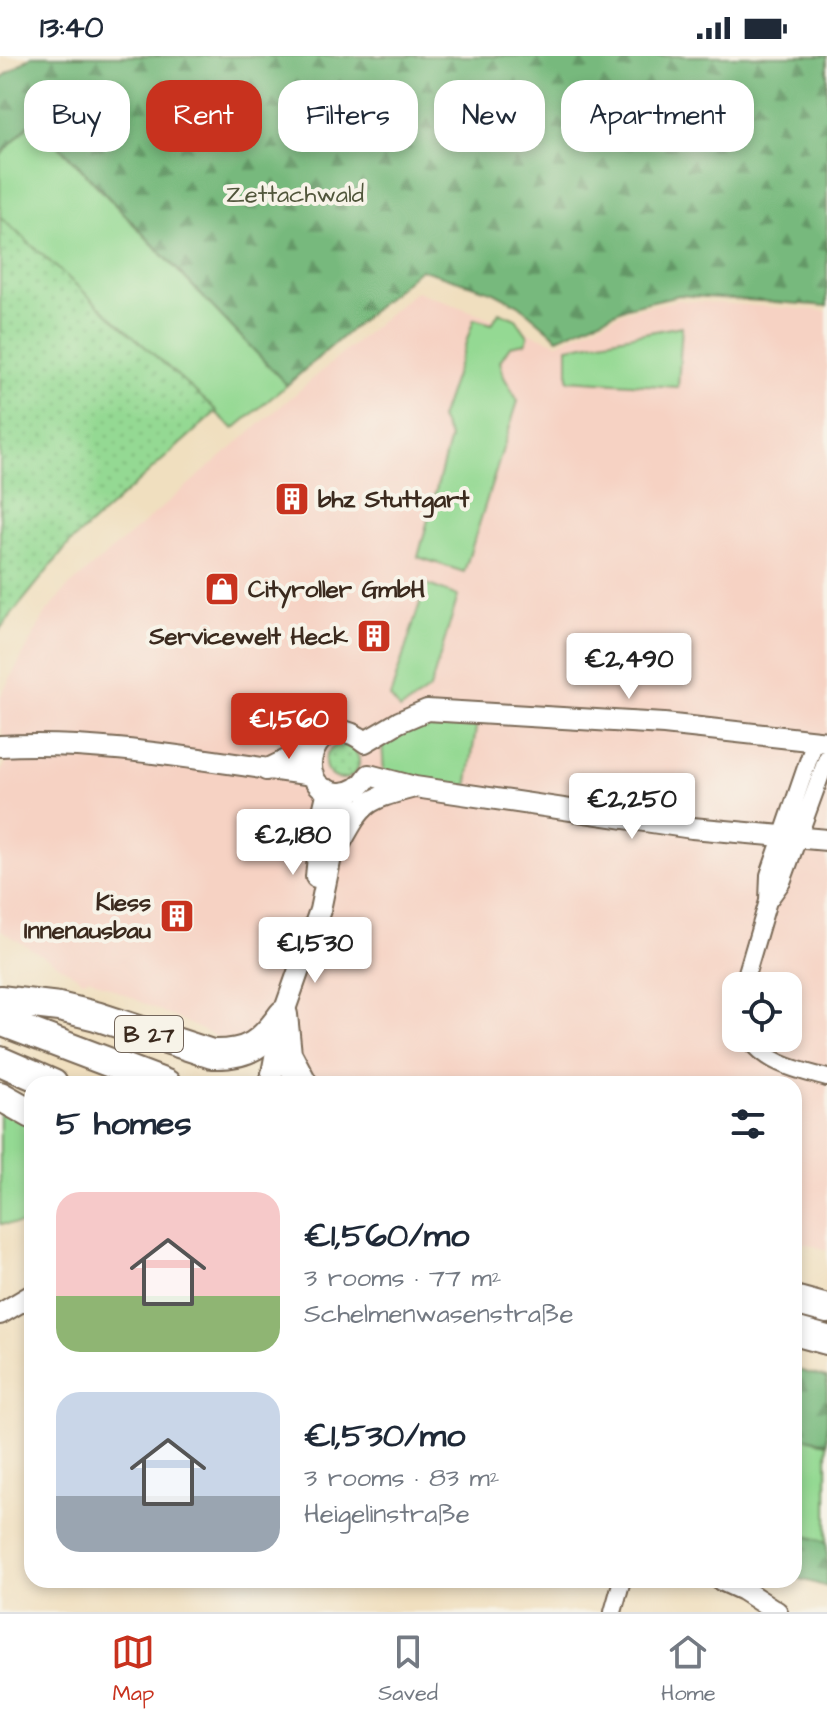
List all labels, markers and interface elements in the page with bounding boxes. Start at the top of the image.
text: 13:40 [40,7,103,49]
chip: Buy [24,80,130,152]
chip: Rent [146,80,262,152]
chip: Filters [278,80,418,152]
chip: New [434,80,545,152]
chip: Apartment [561,80,754,152]
park label: Zettachwald [226,178,364,212]
building icon: bhz Stuttgart [273,480,311,518]
place label: bhz Stuttgart [318,483,469,518]
shop icon: Cityroller GmbH [203,570,241,608]
place label: Cityroller GmbH [248,573,425,609]
building icon: Servicewelt Heck [355,617,393,655]
place label: Servicewelt Heck [148,620,348,654]
pin: €2,490 [564,633,694,701]
text: €2,490 [584,641,674,677]
pin: €1,560 [224,693,354,761]
text: €1,560 [249,701,329,737]
pin: €2,250 [567,773,697,841]
text: €2,250 [587,781,677,817]
pin: €2,180 [228,809,358,877]
text: €2,180 [255,817,331,853]
place label: Kiess Innenausbau [24,886,151,948]
building icon: Kiess Innenausbau [158,897,196,935]
pin: €1,530 [250,917,380,985]
text: €1,530 [277,925,353,961]
map controls [722,972,802,1052]
button: locate [722,972,802,1052]
road number: B 27 [115,1016,183,1052]
text: 5 homes [56,1100,192,1148]
icon: filters [726,1102,770,1146]
text: €1,560/mo [304,1212,469,1260]
icon: home [120,1224,216,1320]
text: 3 rooms · 77 m² [304,1260,501,1296]
text: Schelmenwasenstraße [304,1296,574,1332]
text: €1,530/mo [304,1412,465,1460]
icon: home [120,1424,216,1520]
text: 3 rooms · 83 m² [304,1460,499,1496]
text: Heigelinstraße [304,1496,470,1532]
tab: Map [111,1630,155,1709]
tab: Saved [378,1630,438,1709]
tab: Home [661,1630,716,1709]

